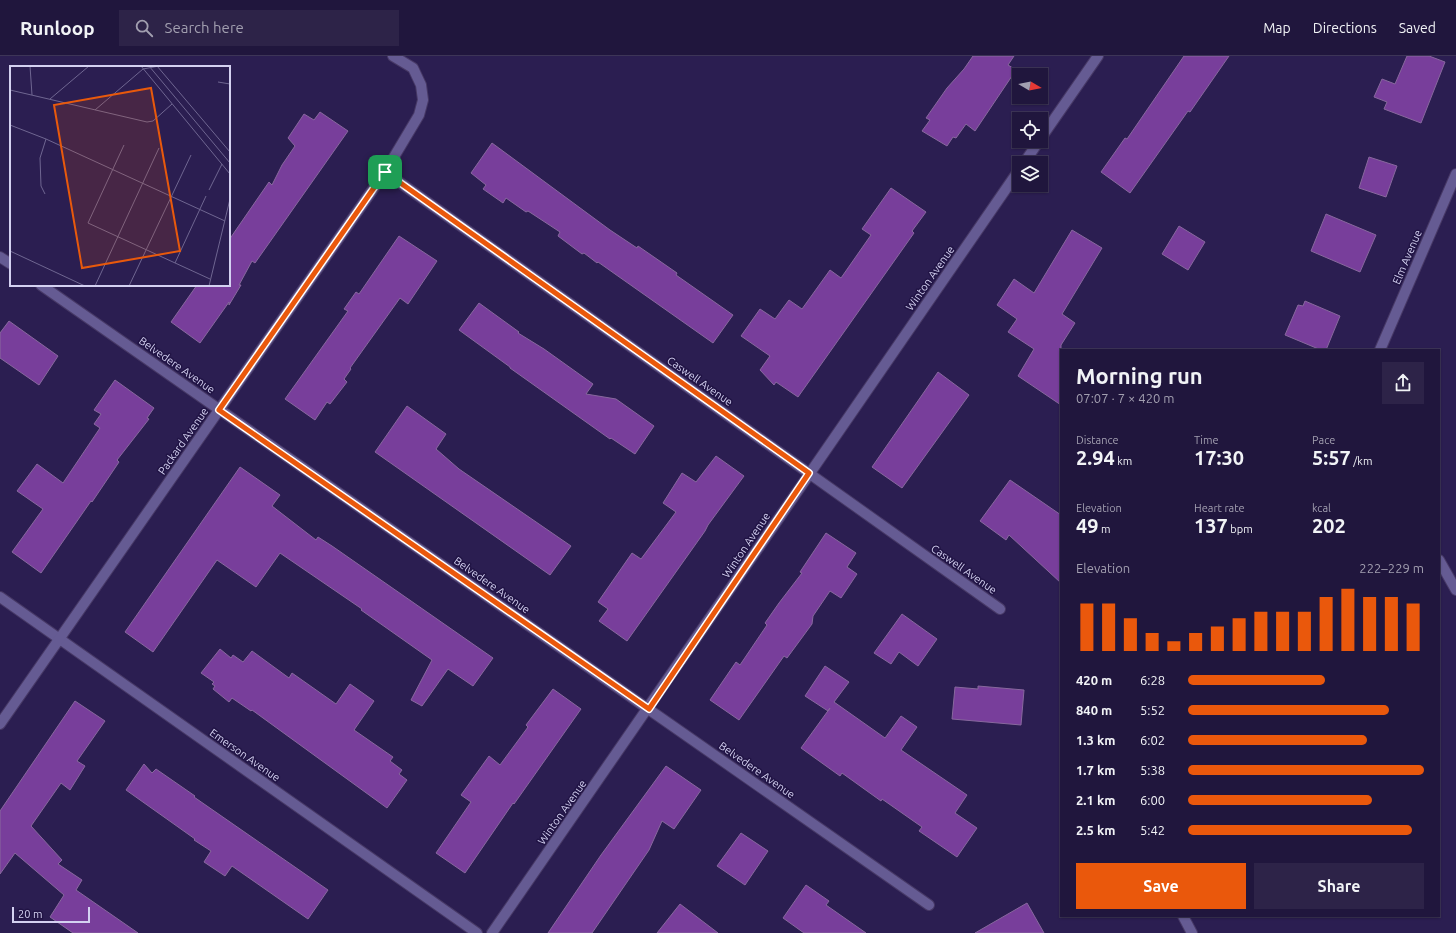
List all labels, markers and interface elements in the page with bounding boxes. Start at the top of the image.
search box [119,10,399,46]
text: Runloop [20,17,95,39]
icon: search [133,17,155,39]
text: Search here [165,19,244,36]
text: Map [1263,20,1291,36]
text: Directions [1313,20,1377,36]
text: Saved [1399,20,1436,36]
inset map [10,66,230,286]
north arrow [1012,68,1048,104]
map controls [1012,68,1048,192]
button: locate [1012,112,1048,148]
pin [368,155,402,189]
button: layers [1012,156,1048,192]
icon: arrive [374,161,396,183]
street label: Elm Avenue [1390,228,1424,286]
street label: Winton Avenue [903,243,957,313]
street label: Belvedere Avenue [137,334,217,396]
street label: Caswell Avenue [665,354,735,408]
button: share [1382,362,1424,404]
text: Morning run [1076,363,1203,388]
text: 07:07 · 7 × 420 m [1076,391,1175,405]
street label: Packard Avenue [156,405,210,477]
text: Distance [1076,434,1119,446]
text: Time [1194,434,1219,446]
text: Pace [1312,434,1335,446]
text: 2.94 [1076,446,1115,469]
text: 17:30 [1194,446,1244,469]
text: 5:57 [1312,446,1351,469]
text: km [1115,455,1132,467]
text: /km [1351,455,1372,467]
text: Elevation [1076,502,1122,514]
text: Heart rate [1194,502,1245,514]
text: kcal [1312,502,1331,514]
street label: Winton Avenue [720,510,772,580]
text: 49 [1076,514,1099,537]
text: 137 [1194,514,1228,537]
text: 202 [1312,514,1346,537]
text: m [1099,523,1111,535]
text: bpm [1228,523,1253,535]
street label: Caswell Avenue [929,542,999,596]
street label: Belvedere Avenue [452,554,532,616]
text: Elevation [1076,561,1130,575]
text: 222–229 m [1359,561,1424,575]
text: 420 m [1076,673,1112,687]
text: 6:28 [1140,673,1165,687]
text: 840 m [1076,703,1112,717]
text: 5:52 [1140,703,1165,717]
street label: Emerson Avenue [208,726,282,784]
text: 1.3 km [1076,733,1115,747]
text: 6:02 [1140,733,1165,747]
street label: Belvedere Avenue [717,739,797,801]
text: 1.7 km [1076,763,1115,777]
text: 5:38 [1140,763,1165,777]
street label: Winton Avenue [535,777,589,847]
text: 2.1 km [1076,793,1115,807]
text: 6:00 [1140,793,1165,807]
text: 2.5 km [1076,823,1115,837]
text: 5:42 [1140,823,1165,837]
button: Save [1076,863,1246,909]
button: Share [1254,863,1424,909]
scale bar [12,905,90,924]
text: 20 m [18,908,42,920]

